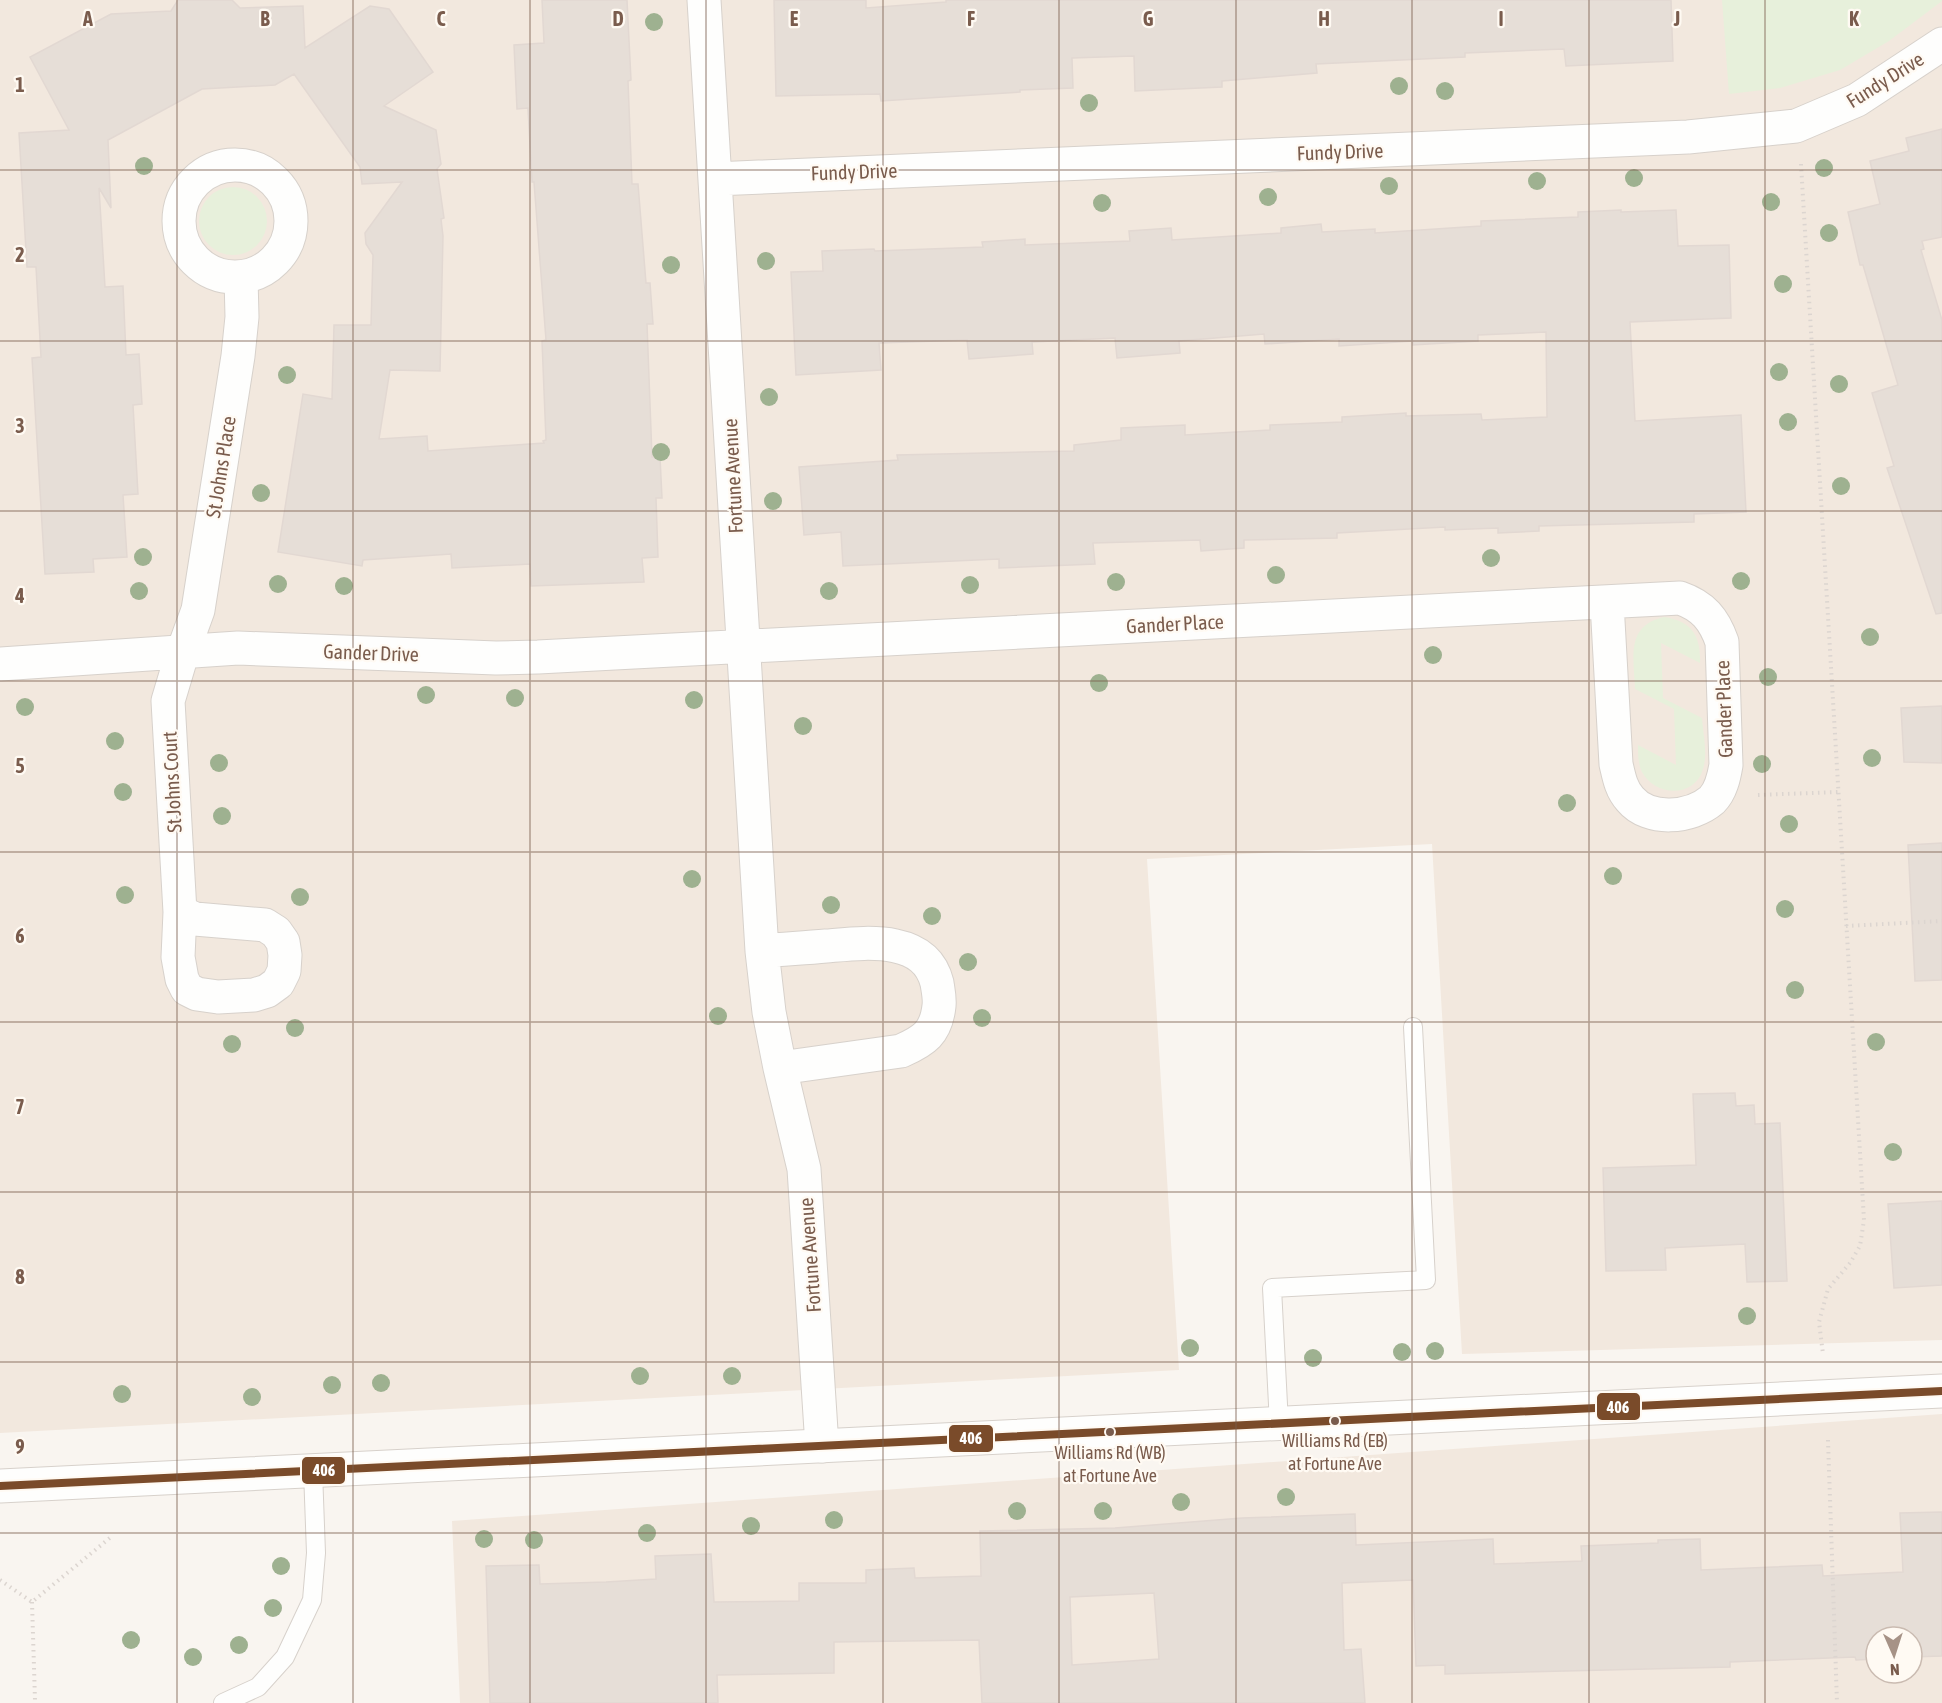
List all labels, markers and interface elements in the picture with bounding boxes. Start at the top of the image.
text: A [82,7,93,30]
text: B [260,7,270,30]
text: C [437,7,446,30]
text: D [612,7,624,30]
text: E [790,7,799,30]
text: F [967,7,975,30]
text: G [1143,7,1154,30]
text: H [1318,7,1330,30]
text: I [1498,7,1504,30]
text: J [1673,7,1680,30]
text: K [1849,7,1859,30]
street label: Fundy Drive [1842,47,1928,112]
text: 1 [15,73,25,96]
street label: Fundy Drive [1296,138,1384,165]
street label: Fundy Drive [810,158,898,185]
text: 2 [15,243,25,266]
text: 3 [15,414,25,437]
street label: St Johns Place [201,414,240,519]
street label: Fortune Avenue [718,418,747,534]
text: 4 [14,584,25,607]
street label: Gander Place [1126,609,1224,638]
street label: Gander Drive [323,639,419,666]
street label: Gander Place [1710,660,1737,758]
street label: St Johns Court [157,731,186,833]
text: 5 [15,754,25,777]
text: 6 [15,924,25,947]
text: 7 [15,1095,25,1118]
street label: Fortune Avenue [794,1197,825,1313]
text: 8 [15,1265,25,1288]
line badge: 406 [1596,1392,1641,1421]
text: 406 [1606,1398,1630,1416]
marker: Williams Rd (EB) at Fortune Ave [1329,1415,1341,1427]
line badge: 406 [948,1424,994,1453]
marker: Williams Rd (WB) at Fortune Ave [1104,1426,1116,1438]
text: 406 [959,1429,983,1447]
place label: Williams Rd (EB) at Fortune Ave [1282,1430,1388,1474]
text: 9 [15,1435,25,1458]
place label: Williams Rd (WB) at Fortune Ave [1054,1442,1166,1486]
line badge: 406 [301,1456,346,1485]
text: 406 [312,1461,336,1479]
north arrow [1864,1625,1924,1685]
text: N [1890,1661,1900,1679]

